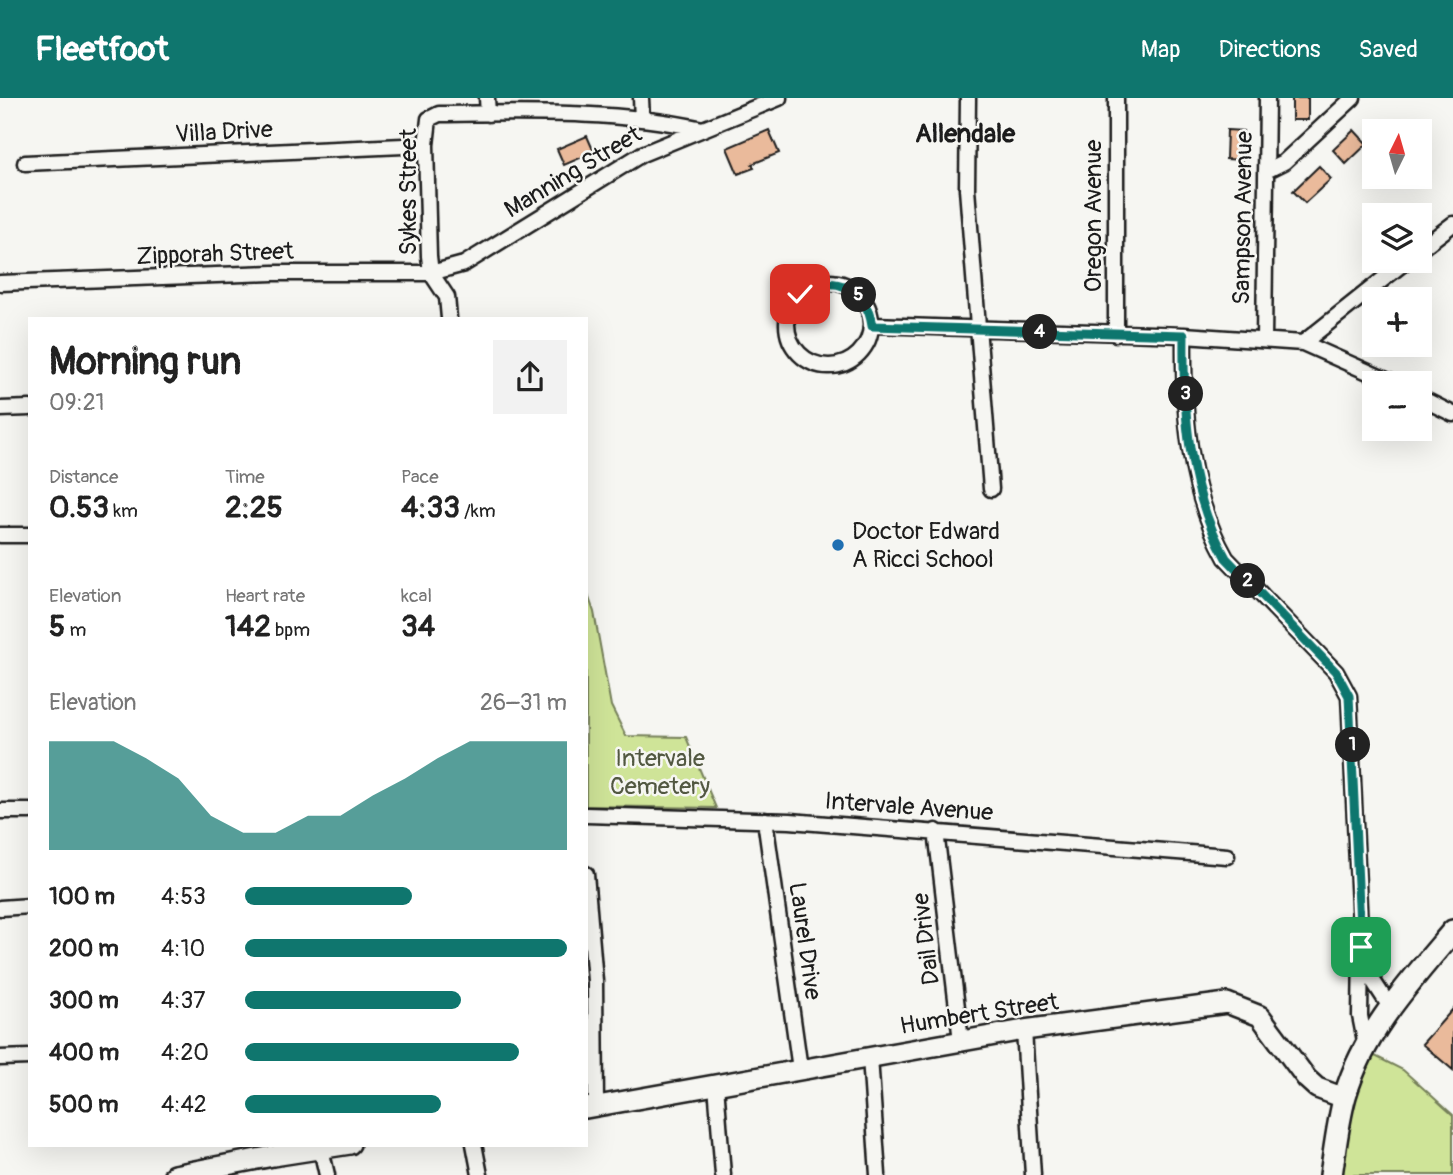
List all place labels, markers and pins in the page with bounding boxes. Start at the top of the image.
pin [770,264,830,324]
pin: 5 [842,278,876,312]
pin: 4 [1023,314,1058,350]
pin: 3 [1168,376,1204,412]
place label: Doctor Edward A Ricci School [852,517,1000,574]
marker: Doctor Edward A Ricci School [830,537,846,553]
pin: 2 [1230,564,1266,598]
pin: 1 [1336,728,1370,762]
pin [1331,917,1391,977]

